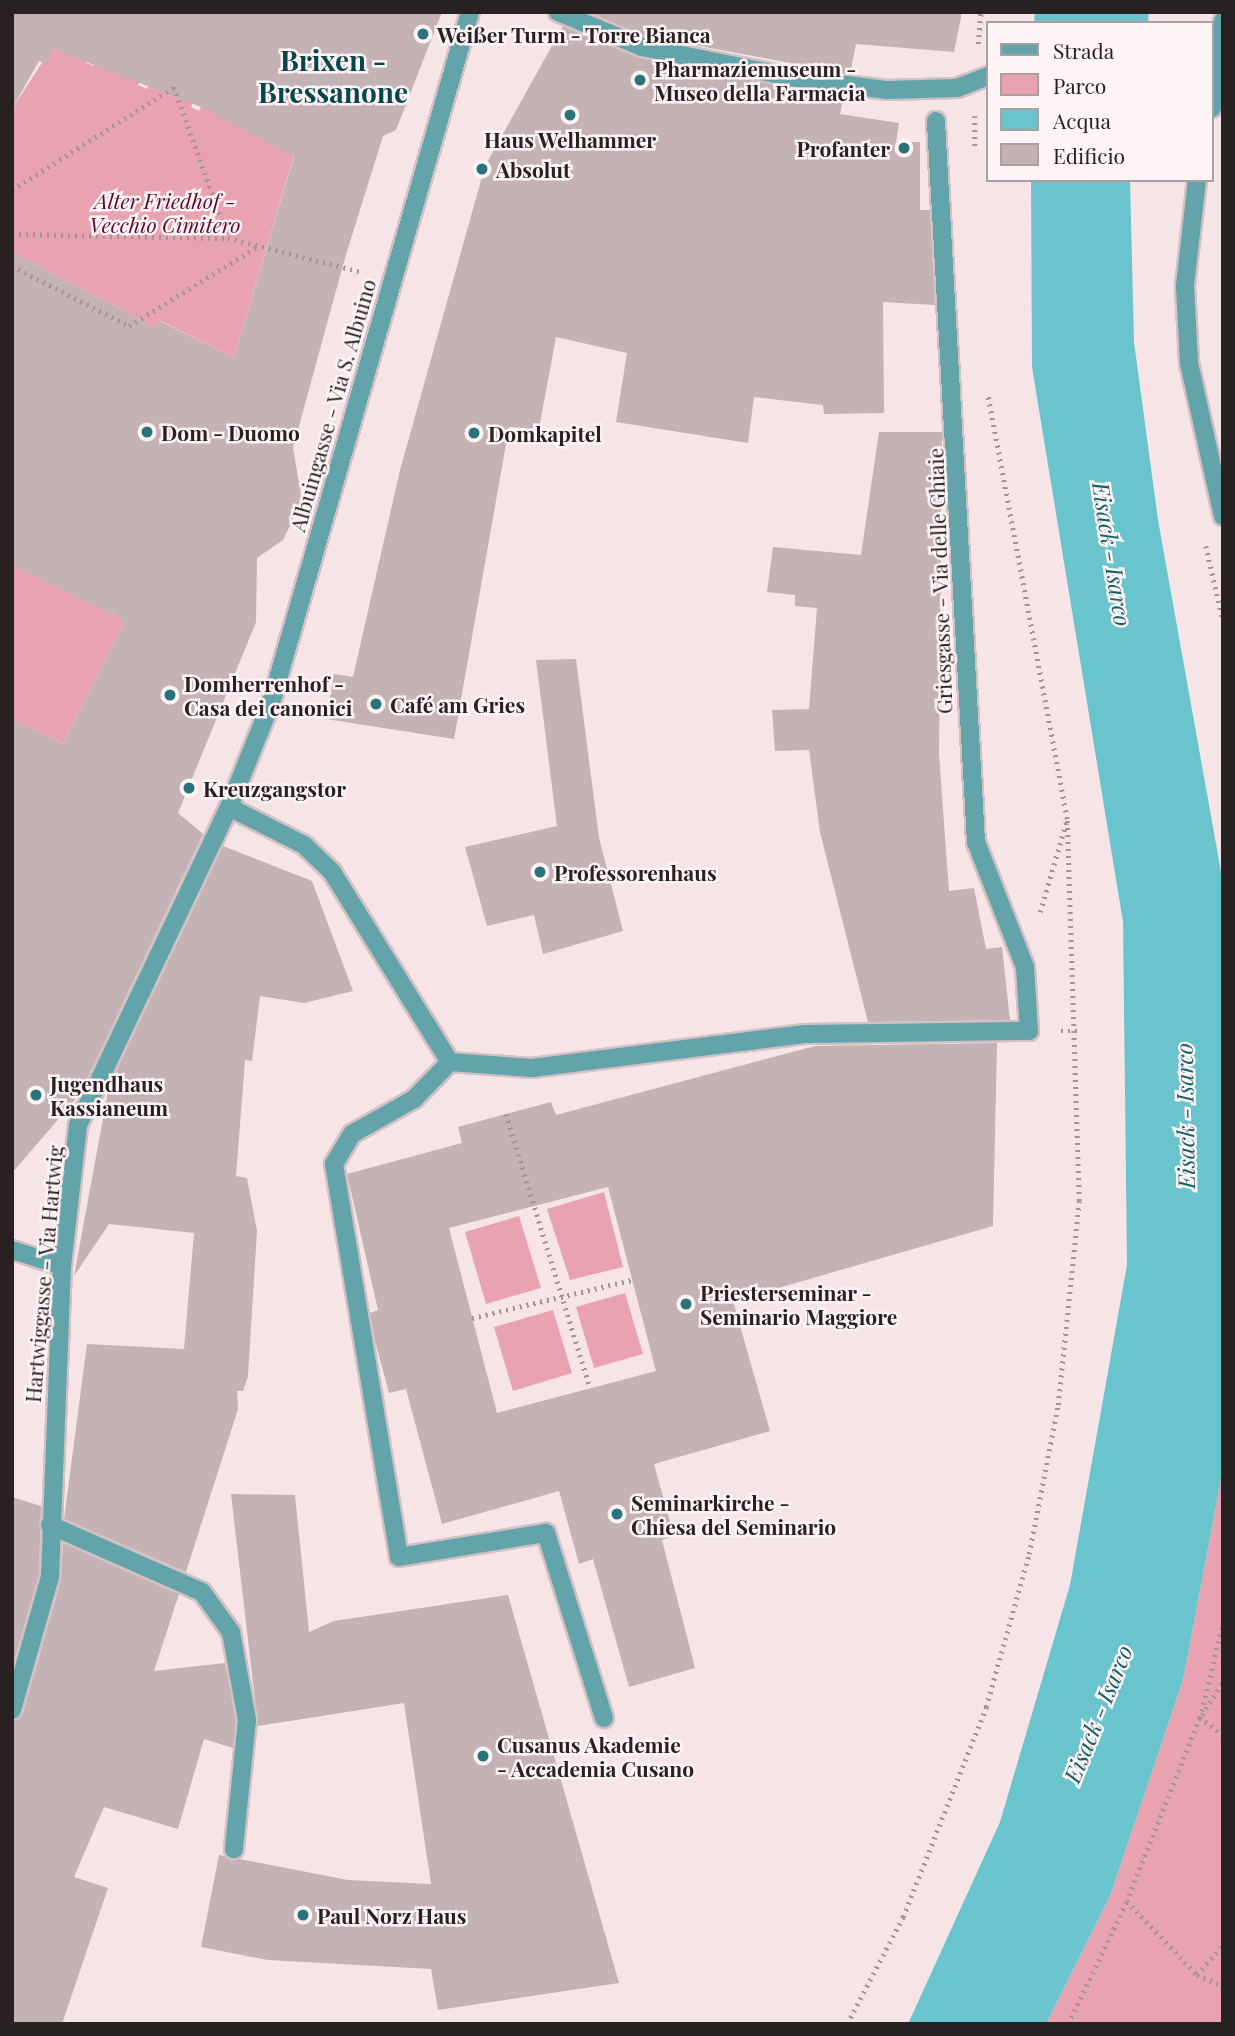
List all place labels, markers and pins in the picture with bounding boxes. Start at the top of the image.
place label: Weißer Turm - Torre Bianca [437,21,712,47]
marker: Weißer Turm - Torre Bianca [415,26,431,42]
place label: Pharmaziemuseum - Museo della Farmacia [654,55,866,105]
marker: Pharmaziemuseum - Museo della Farmacia [632,72,648,88]
marker: Haus Welhammer [562,107,578,123]
place label: Haus Welhammer [484,126,656,152]
place label: Profanter [796,135,890,161]
marker: Profanter [896,140,912,156]
place label: Absolut [496,156,570,182]
marker: Absolut [474,161,490,177]
place label: Dom - Duomo [161,419,300,445]
place label: Domkapitel [488,420,602,446]
marker: Dom - Duomo [139,424,155,440]
marker: Domkapitel [466,425,482,441]
place label: Domherrenhof - Casa dei canonici [184,670,352,720]
marker: Domherrenhof - Casa dei canonici [162,687,178,703]
place label: Café am Gries [390,691,525,717]
marker: Café am Gries [368,696,384,712]
place label: Kreuzgangstor [203,775,346,801]
marker: Kreuzgangstor [181,780,197,796]
place label: Professorenhaus [554,859,717,885]
marker: Professorenhaus [532,864,548,880]
place label: Jugendhaus Kassianeum [50,1070,168,1120]
marker: Jugendhaus Kassianeum [28,1087,44,1103]
place label: Priesterseminar - Seminario Maggiore [700,1279,897,1329]
marker: Priesterseminar - Seminario Maggiore [678,1296,694,1312]
place label: Seminarkirche - Chiesa del Seminario [631,1489,836,1539]
marker: Seminarkirche - Chiesa del Seminario [609,1506,625,1522]
place label: Cusanus Akademie - Accademia Cusano [497,1731,695,1781]
marker: Cusanus Akademie - Accademia Cusano [475,1748,491,1764]
place label: Paul Norz Haus [317,1902,466,1928]
marker: Paul Norz Haus [295,1907,311,1923]

